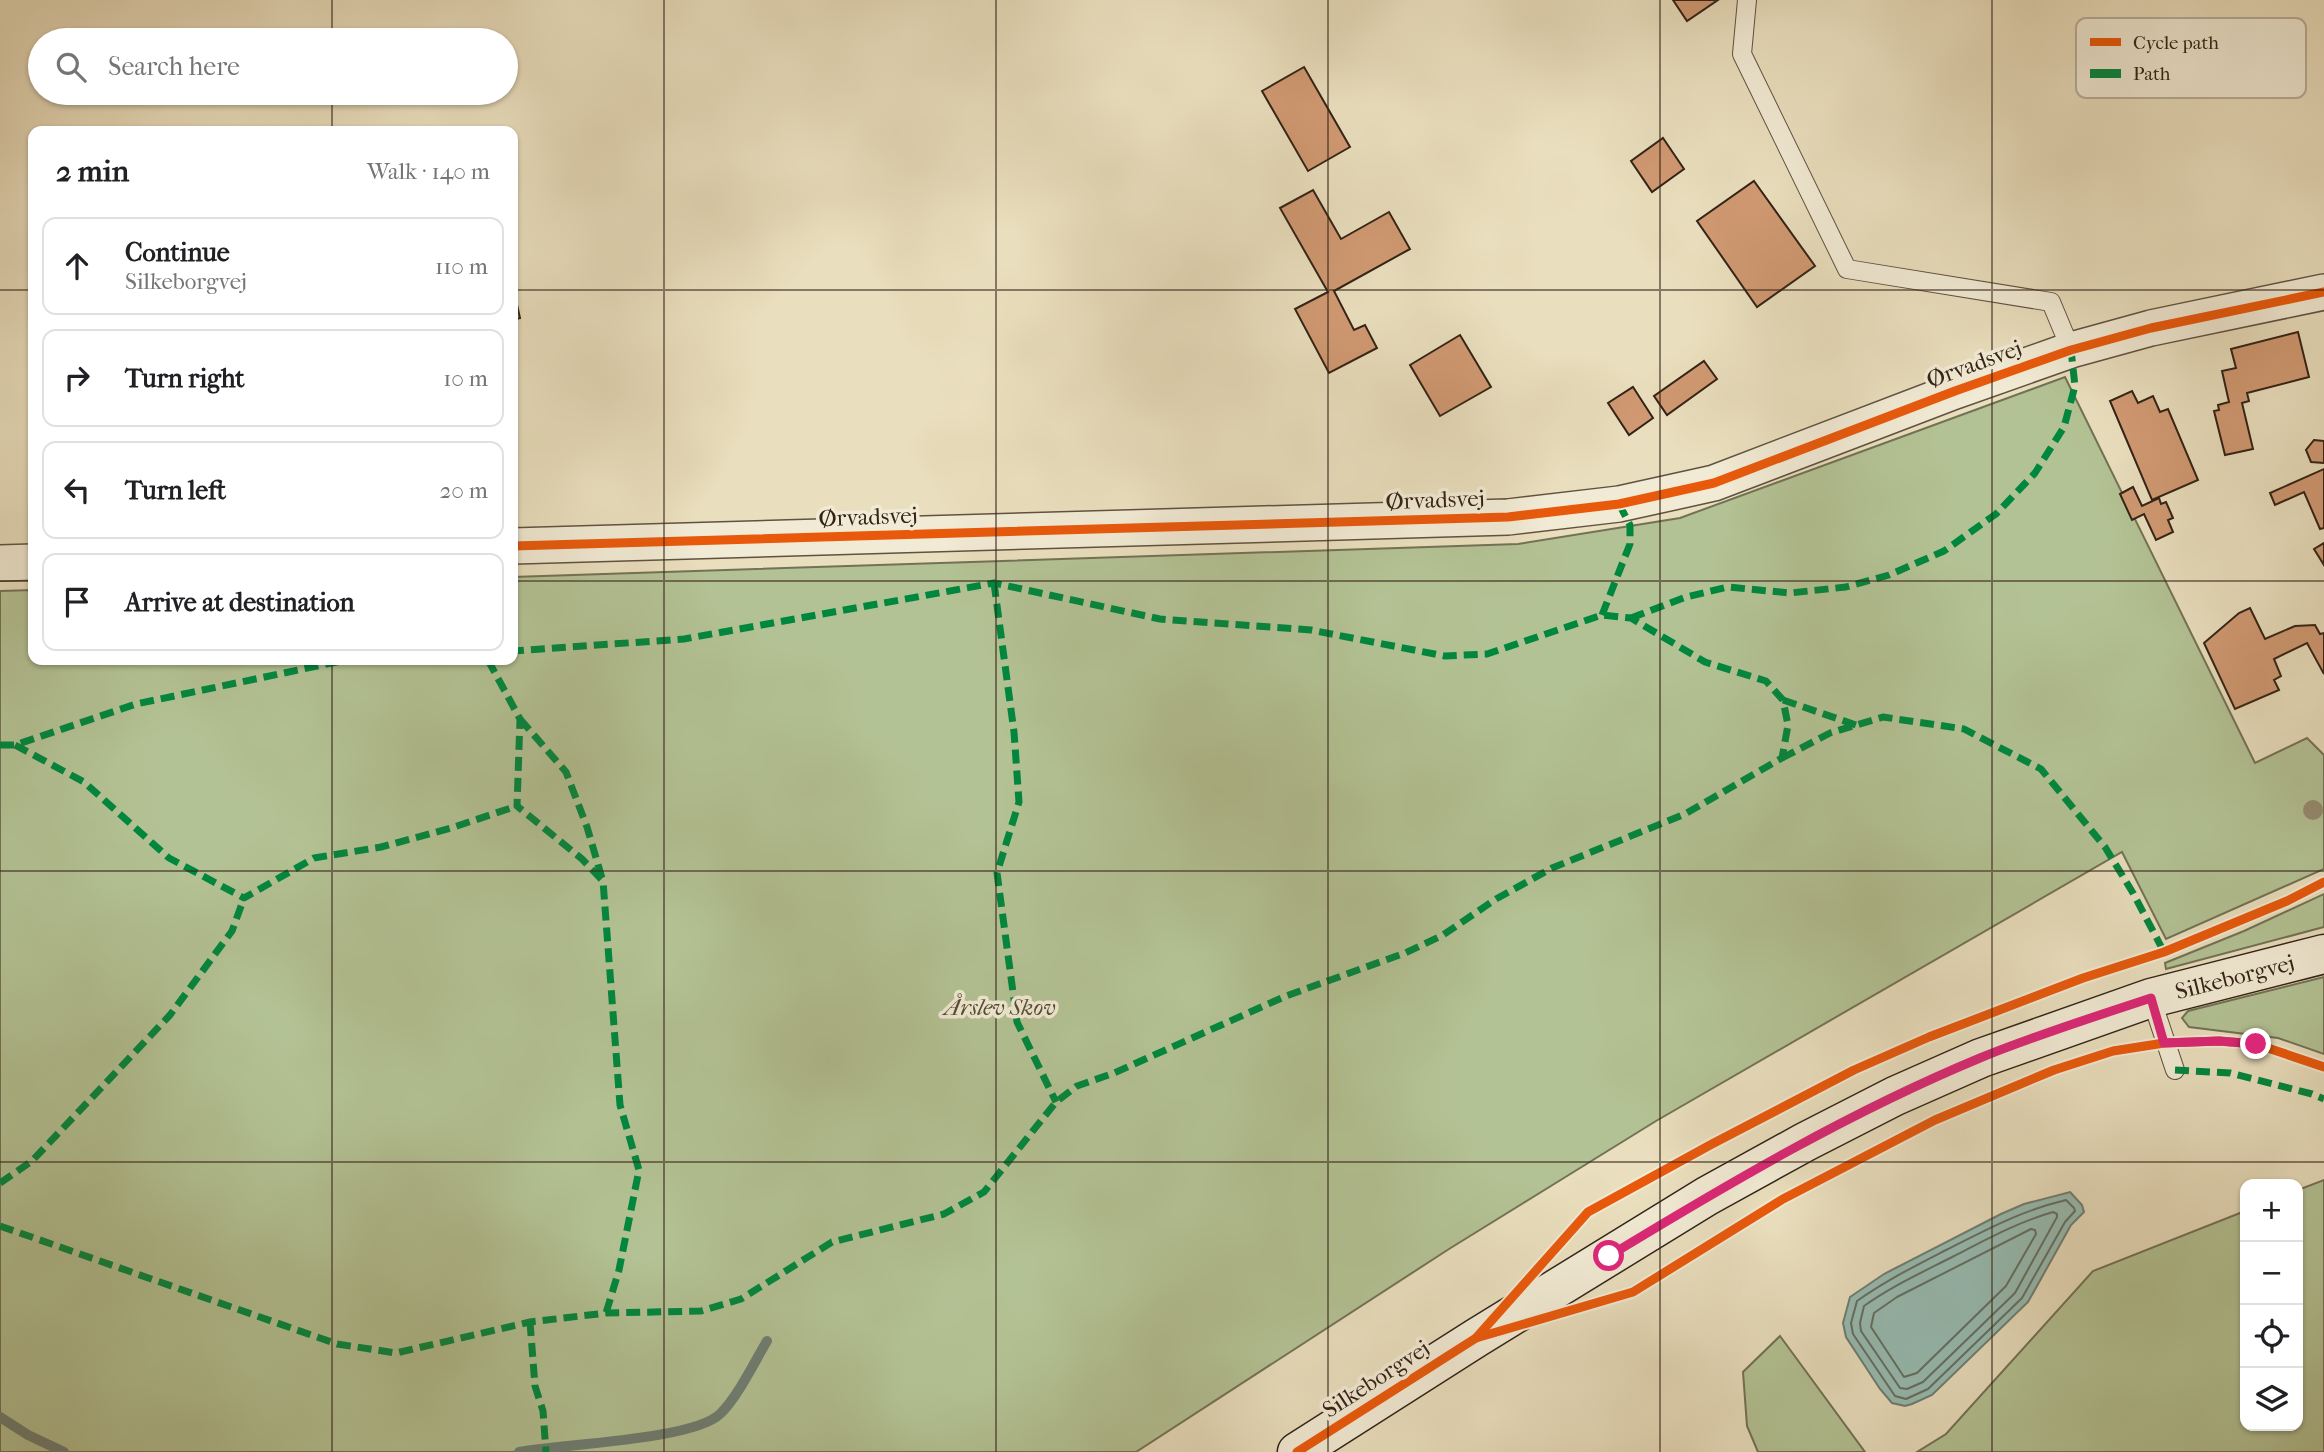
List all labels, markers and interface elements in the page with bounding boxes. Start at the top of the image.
legend [2076,18,2306,98]
search box [28,28,518,105]
text: Cycle path [2133,32,2219,54]
icon: search [52,48,90,86]
text: Search here [108,51,240,82]
text: Path [2133,63,2171,85]
text: 2 min [56,154,129,189]
text: Walk · 140 m [367,158,490,185]
text: Continue [125,237,230,268]
icon: ahead [58,247,96,285]
text: 110 m [435,253,488,280]
text: Silkeborgvej [125,268,247,295]
street label: Ørvadsvej [1923,334,2025,394]
icon: right [58,359,96,397]
text: Turn right [125,363,245,394]
text: 10 m [443,365,488,392]
icon: left [58,471,96,509]
text: Turn left [125,475,226,506]
text: 20 m [439,477,488,504]
street label: Ørvadsvej [1385,485,1485,515]
street label: Ørvadsvej [818,502,918,532]
icon: arrive [58,583,96,621]
text: Arrive at destination [125,587,355,618]
street label: Silkeborgvej [2172,949,2297,1005]
park label: Årslev Skov [941,993,1056,1021]
route end [2240,1028,2271,1059]
map controls [2240,1179,2303,1431]
button: + [2240,1179,2303,1242]
route start [1593,1240,1624,1271]
button: − [2240,1242,2303,1305]
button: locate [2240,1305,2303,1368]
street label: Silkeborgvej [1318,1334,1434,1424]
button: layers [2240,1368,2303,1431]

